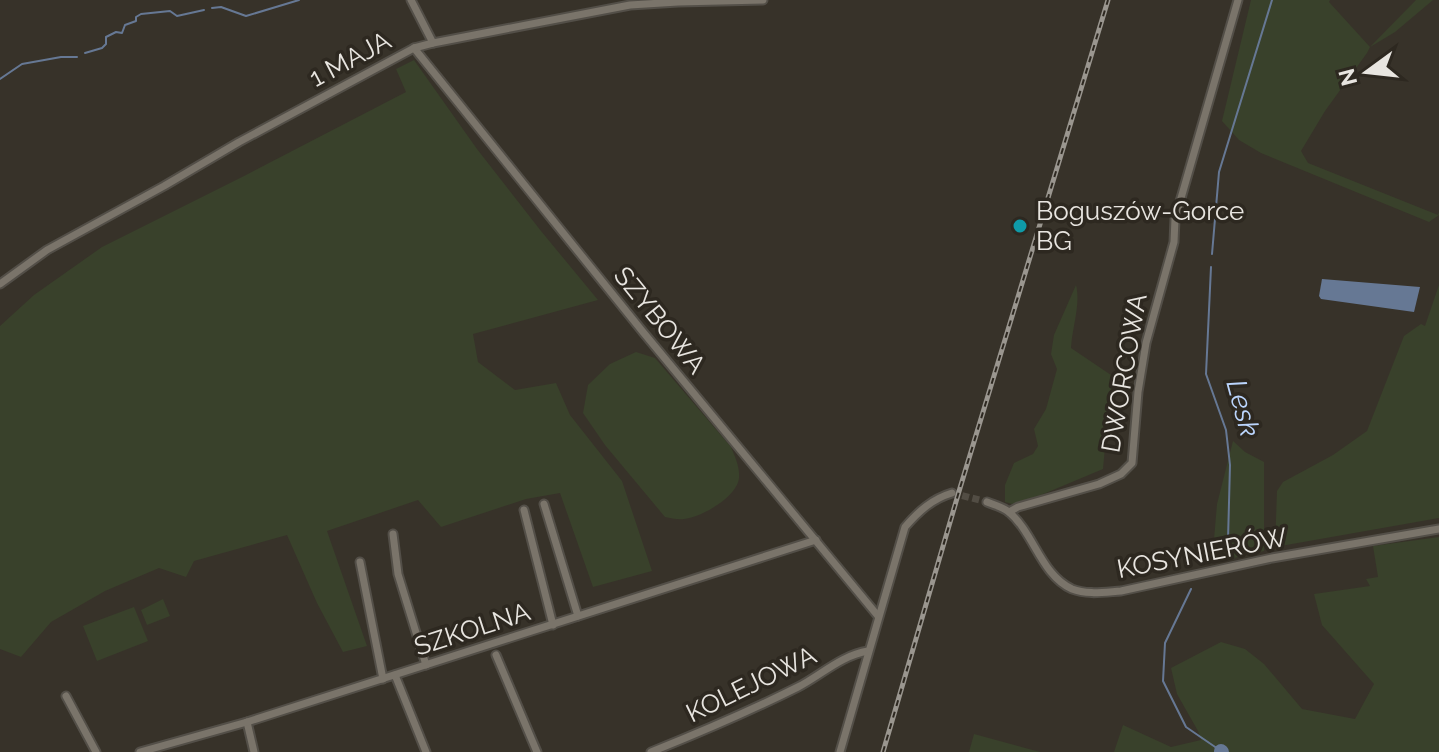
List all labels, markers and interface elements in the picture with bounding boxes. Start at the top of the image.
street label: 1 MAJA [304,25,396,93]
north arrow [1327,32,1407,112]
text: N [1333,66,1362,89]
place label: Boguszów-Gorce BG [1036,196,1244,256]
marker: Boguszów-Gorce BG [1011,217,1029,235]
street label: SZYBOWA [608,261,712,380]
street label: DWORCOWA [1095,291,1153,455]
water label: Lesk [1220,376,1266,440]
street label: KOSYNIERÓW [1114,521,1290,584]
street label: SZKOLNA [410,596,534,662]
street label: KOLEJOWA [681,639,821,728]

